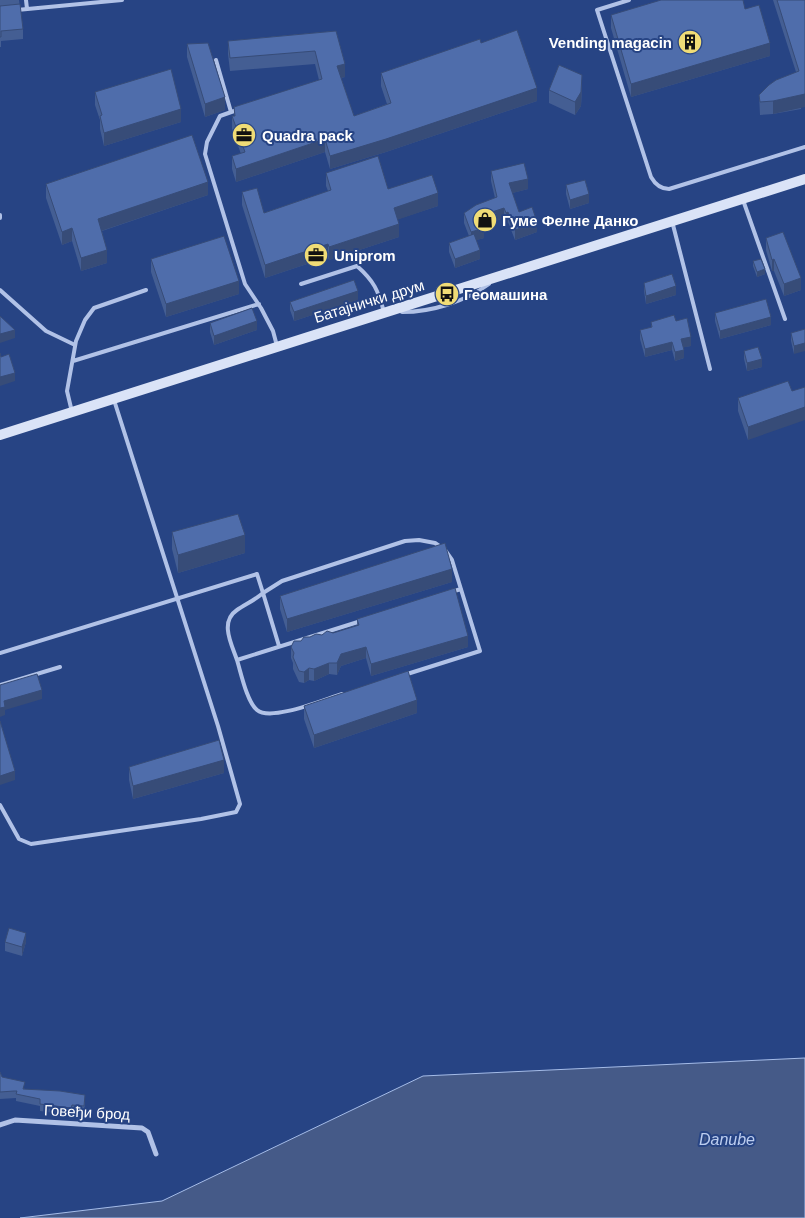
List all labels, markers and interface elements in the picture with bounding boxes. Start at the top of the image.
building icon: Vending magacin [677,29,703,55]
place label: Vending magacin [549,34,672,51]
office icon: Quadra pack [231,122,257,148]
place label: Quadra pack [262,127,354,144]
shop icon: Гуме Фелне Данко [472,207,498,233]
place label: Гуме Фелне Данко [502,212,639,229]
office icon: Uniprom [303,242,329,268]
place label: Uniprom [334,247,396,264]
street label: Батајнички друм [312,276,426,326]
bus stop icon: Геомашина [434,281,460,307]
place label: Геомашина [464,286,548,303]
street label: Говеђи брод [44,1101,131,1123]
water label: Danube [699,1131,755,1148]

